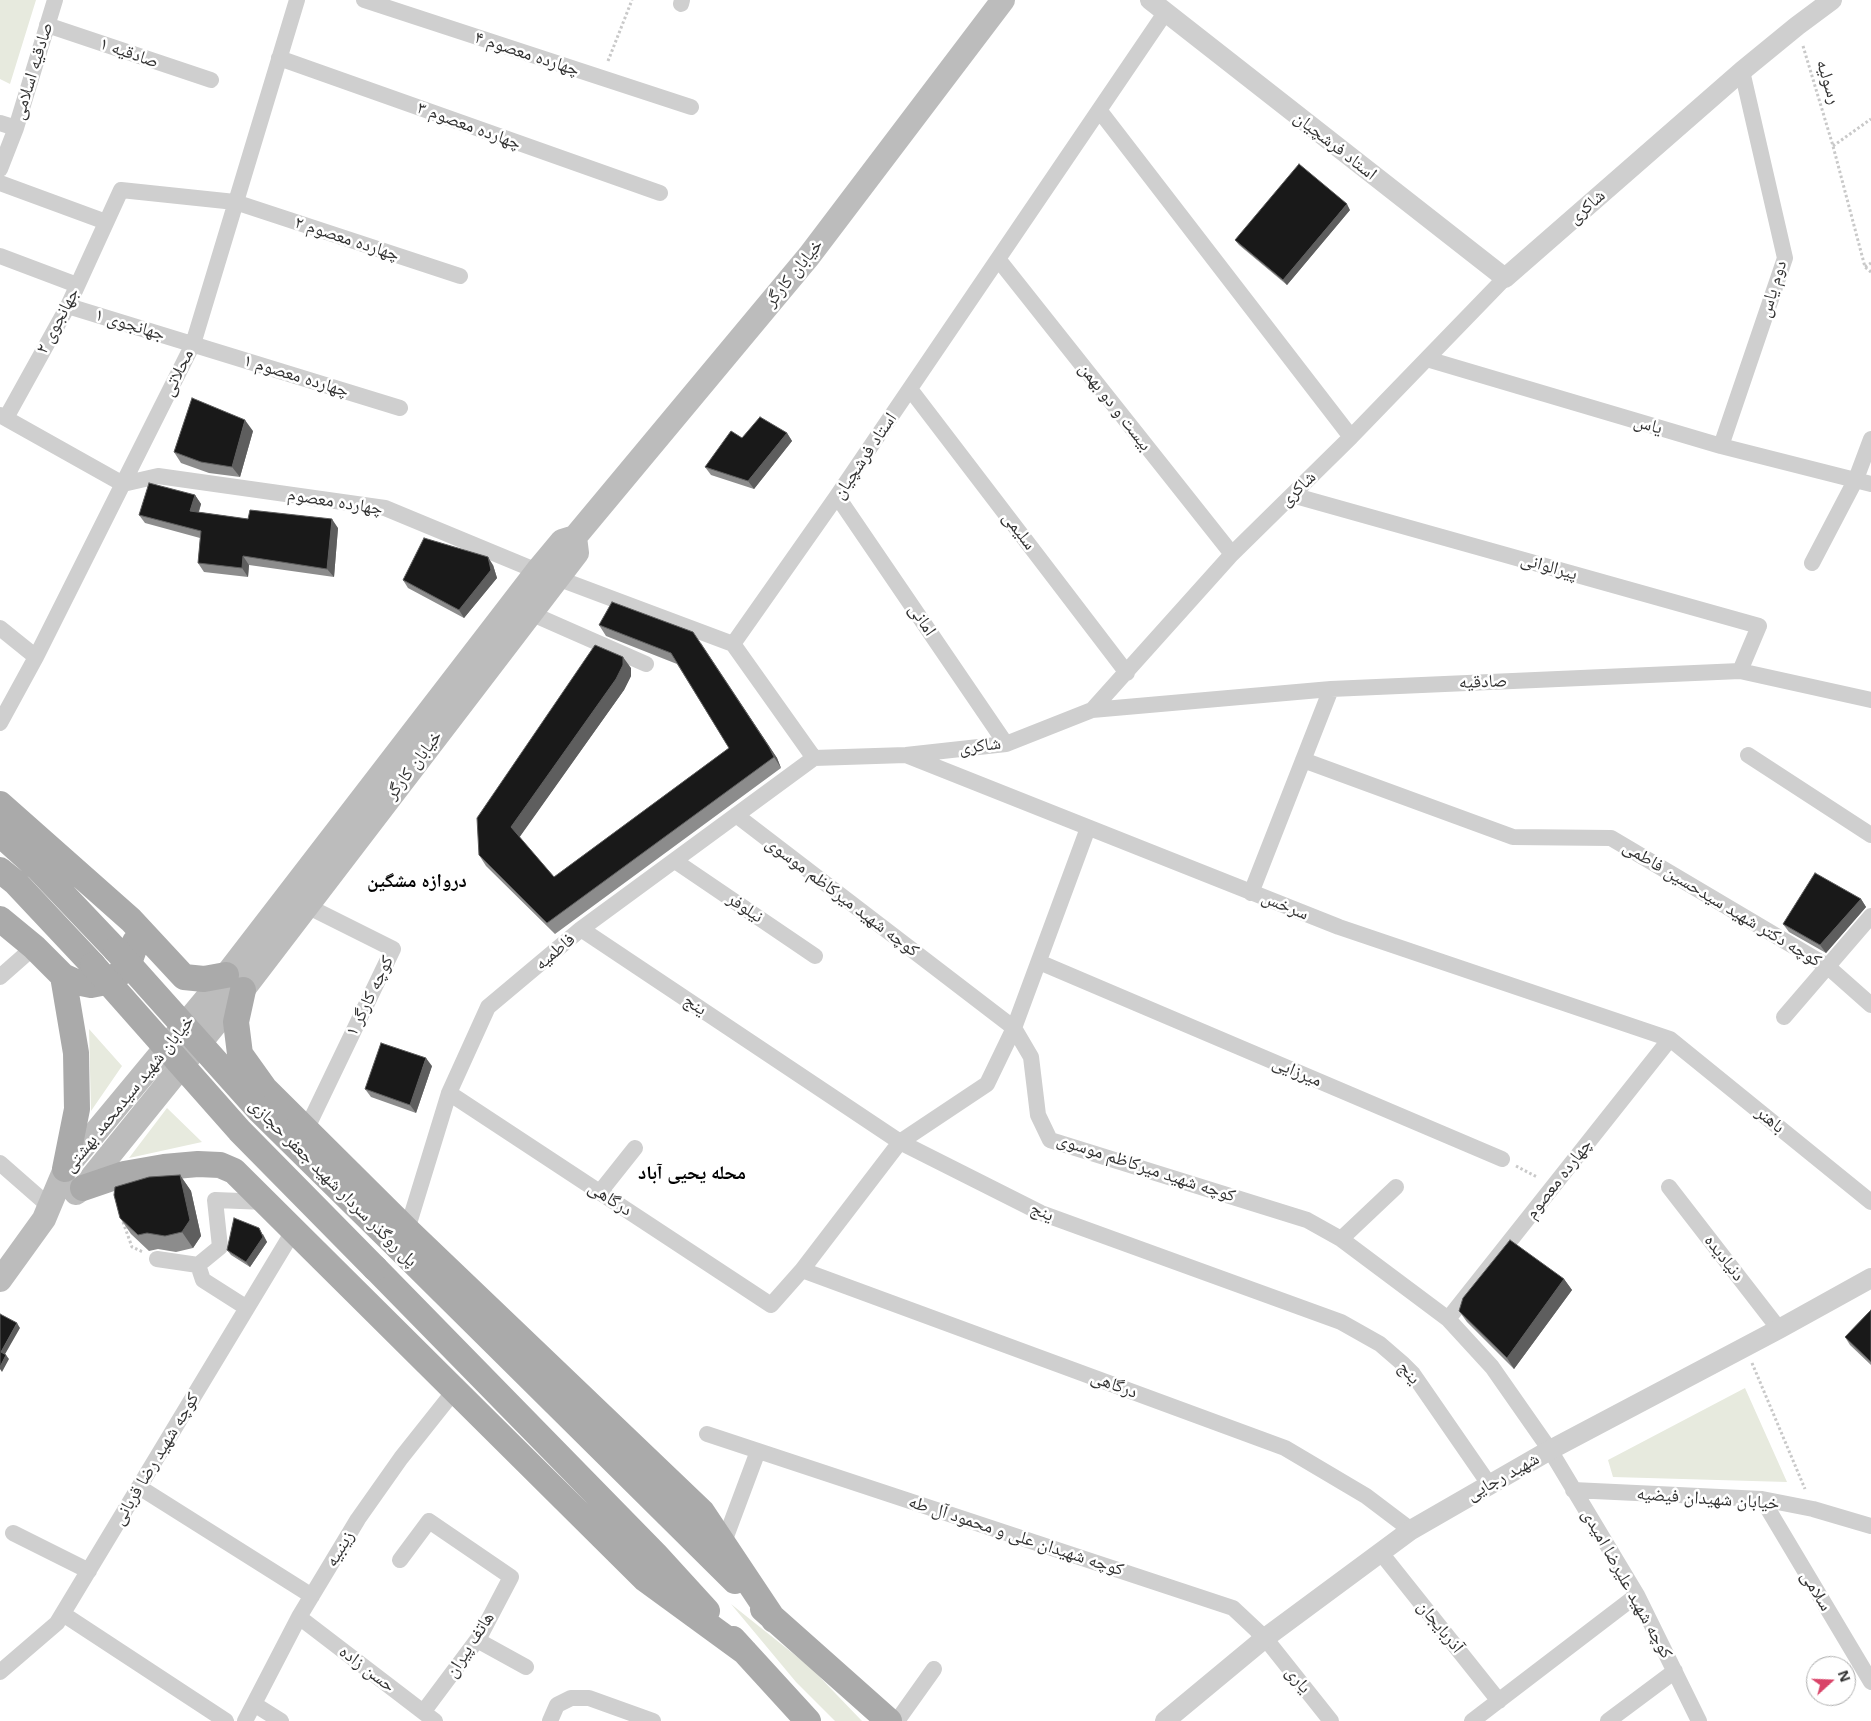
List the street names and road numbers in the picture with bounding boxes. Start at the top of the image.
street label: صادقیه اسلامی [8,20,58,122]
street label: چهارده معصوم ۴ [472,27,582,81]
street label: صادقیه ۱ [97,33,161,73]
street label: رسولیه [1811,57,1845,107]
street label: چهارده معصوم ۳ [414,97,524,155]
street label: استاد فرشچیان [1289,107,1381,185]
street label: شاکری [1564,185,1610,229]
street label: چهارده معصوم ۲ [292,212,402,266]
street label: خیابان کارگر [760,235,828,311]
street label: دوم یاس [1754,258,1792,320]
street label: جهانجوی ۲ [32,284,84,358]
street label: جهانجوی ۱ [92,304,168,346]
street label: محلاتی [157,346,199,400]
street label: چهارده معصوم ۱ [241,350,351,402]
street label: بیست و دو بهمن [1074,359,1156,455]
street label: استاد فرشچیان [828,409,902,503]
street label: یاس [1631,411,1665,439]
street label: شاکری [1275,467,1321,511]
street label: چهارده معصوم [286,484,384,520]
street label: سلیمی [998,508,1040,554]
street label: پیرالوانی [1518,549,1580,585]
street label: امانی [903,600,941,640]
street label: صادقیه [1458,670,1508,694]
street label: خیابان کارگر [381,726,447,804]
street label: شاکری [958,733,1002,759]
street label: کوچه شهید میرکاظم موسوی [761,832,923,962]
street label: کوچه دکتر شهید سیدحسین فاطمی [1619,836,1825,972]
street label: سرخس [1258,887,1312,925]
street label: نیلوفر [723,888,767,928]
street label: فاطمیه [530,929,580,975]
street label: کوچه کارگر ۱ [341,952,399,1040]
street label: ینج [679,989,711,1021]
street label: خیابان شهید سیدمحمد بهشتی [59,1011,199,1177]
street label: میرزایی [1269,1052,1325,1092]
street label: پل روگذر سردار شهید جعفر حجازی [244,1094,422,1272]
street label: باهنر [1751,1102,1789,1138]
street label: کوچه شهید میرکاظم موسوی [1054,1129,1238,1207]
street label: چهارده معصوم [1521,1134,1597,1224]
street label: درگاهی [584,1177,636,1221]
street label: ینج [1027,1197,1057,1227]
street label: دنیادیده [1699,1230,1749,1286]
street label: ینج [1393,1357,1425,1389]
street label: درگاهی [1088,1367,1140,1403]
street label: کوچه شهید رضا قربانی [108,1389,204,1529]
street label: شهید رجایی [1463,1448,1543,1506]
street label: خیابان شهیدان فیضیه [1636,1483,1780,1515]
street label: کوچه شهیدان علی و محمود آل طه [906,1491,1126,1581]
street label: کوچه شهید علیرضا امیدی [1577,1505,1677,1663]
street label: زینبیه [321,1527,359,1571]
street label: سلامی [1796,1567,1836,1615]
street label: آذربایجان [1412,1596,1468,1658]
street label: هاتف پیران [441,1608,499,1682]
street label: حسن زاده [335,1641,399,1697]
street label: یاری [1281,1662,1315,1698]

